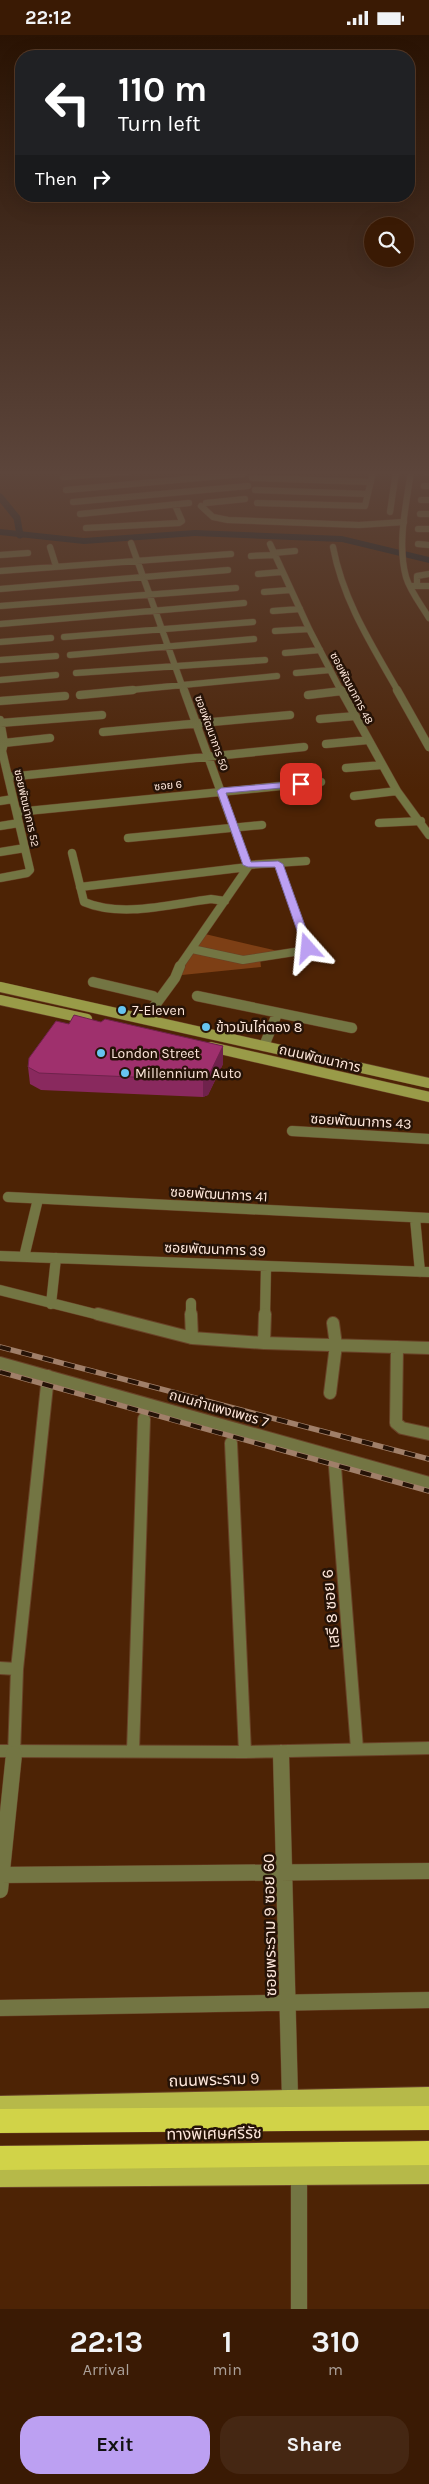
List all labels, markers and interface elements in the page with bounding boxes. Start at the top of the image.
text: 22:12 [25,7,71,29]
text: 110 m [118,69,207,110]
icon: left [35,70,100,135]
text: Turn left [118,111,201,137]
icon: right [87,165,115,193]
text: Then [35,168,77,190]
map controls [364,217,414,267]
button: search [364,217,414,267]
street label: ซอยพัฒนาการ 48 [327,650,376,727]
street label: ซอยพัฒนาการ 50 [192,694,231,773]
pin [280,763,322,805]
street label: ซอยพัฒนาการ 52 [11,768,42,848]
icon: arrive [287,770,315,798]
street label: ซอย 6 [154,778,183,793]
position arrow [281,921,333,973]
place label: 7-Eleven [132,1002,185,1019]
marker: 7-Eleven [116,1004,128,1016]
place label: ข้าวมันไก่ตอง 8 [216,1019,302,1036]
marker: ข้าวมันไก่ตอง 8 [200,1021,212,1033]
street label: ถนนพัฒนาการ [277,1041,362,1076]
place label: London Street [111,1045,200,1062]
marker: London Street [95,1047,107,1059]
place label: Millennium Auto [135,1065,241,1082]
marker: Millennium Auto [119,1067,131,1079]
street label: ซอยพัฒนาการ 43 [310,1110,412,1133]
street label: ซอยพัฒนาการ 41 [170,1183,268,1206]
street label: ซอยพัฒนาการ 39 [164,1239,266,1260]
street label: ถนนกำแพงเพชร 7 [167,1386,271,1431]
street label: เสรี 8 ซอย 6 [318,1569,343,1649]
street label: ซอยพระราม 9 ซอย 60 [259,1853,280,1997]
street label: ถนนพระราม 9 [168,2068,260,2091]
street label: ทางพิเศษศรีรัช [166,2123,262,2144]
text: 22:13 [69,2324,143,2360]
text: 1 [222,2324,233,2360]
text: 310 [311,2324,360,2360]
text: Arrival [83,2360,130,2379]
text: min [213,2360,242,2379]
text: m [328,2360,343,2379]
button: Exit [20,2416,210,2474]
button: Share [220,2416,409,2474]

